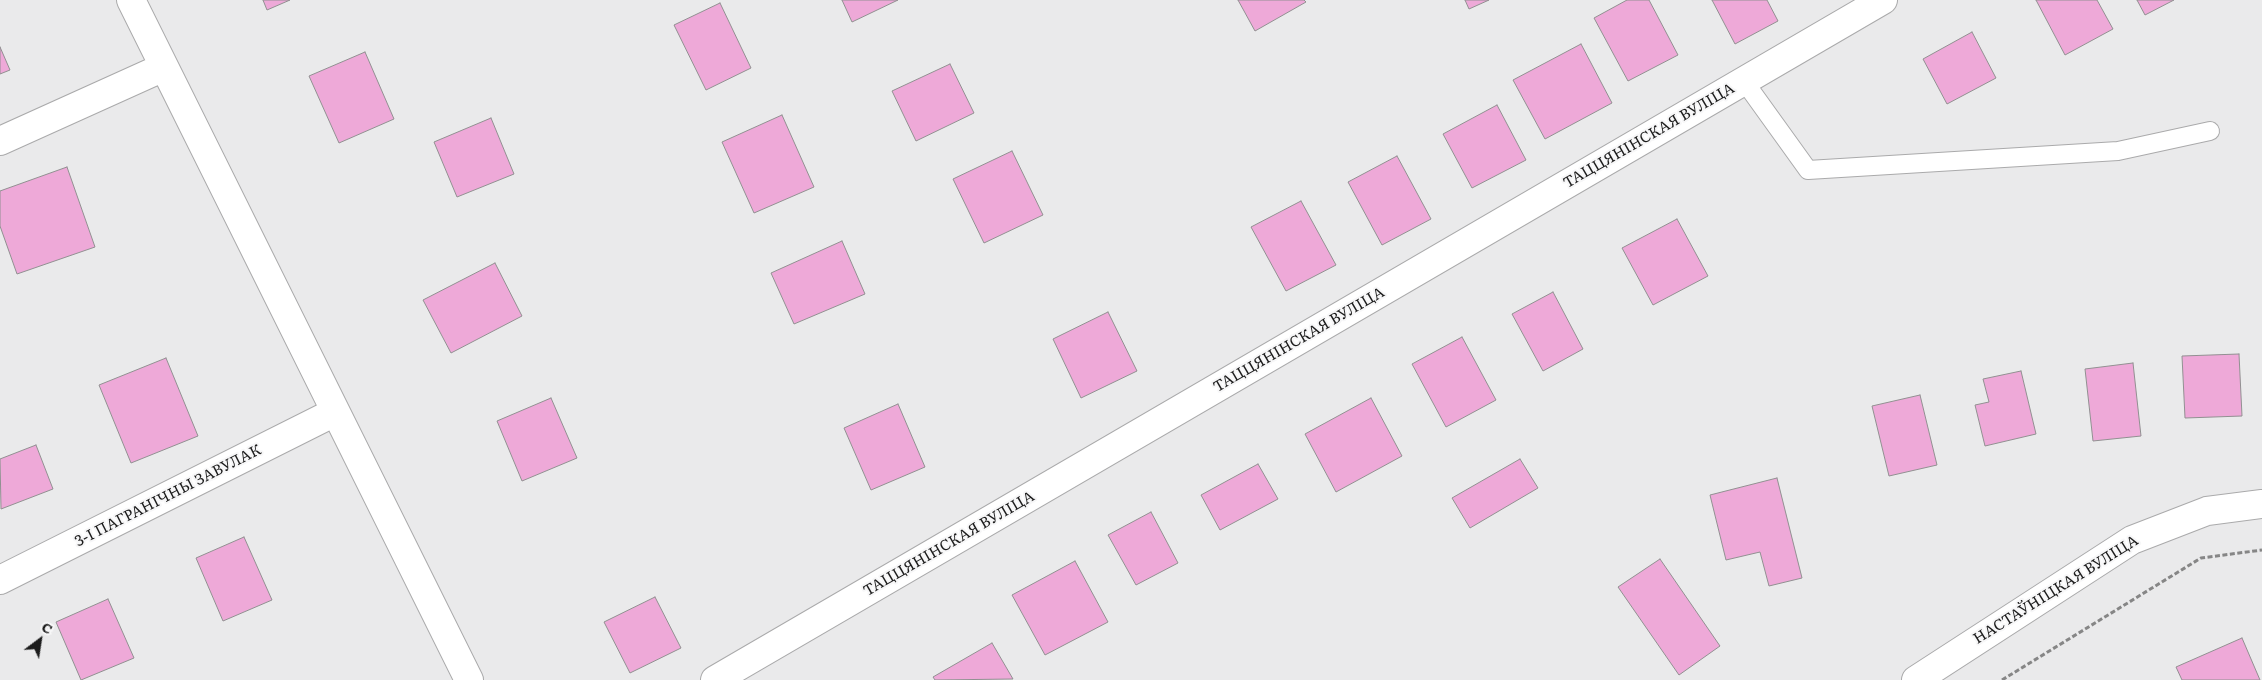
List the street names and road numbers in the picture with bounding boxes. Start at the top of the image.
street label: ТАЦЦЯНІНСКАЯ ВУЛІЦА [1560,80,1738,192]
street label: ТАЦЦЯНІНСКАЯ ВУЛІЦА [1210,284,1388,396]
street label: 3-І ПАГРАНІЧНЫ ЗАВУЛАК [72,441,264,551]
street label: ТАЦЦЯНІНСКАЯ ВУЛІЦА [860,488,1038,600]
street label: НАСТАЎНІЦКАЯ ВУЛІЦА [1970,532,2142,648]

